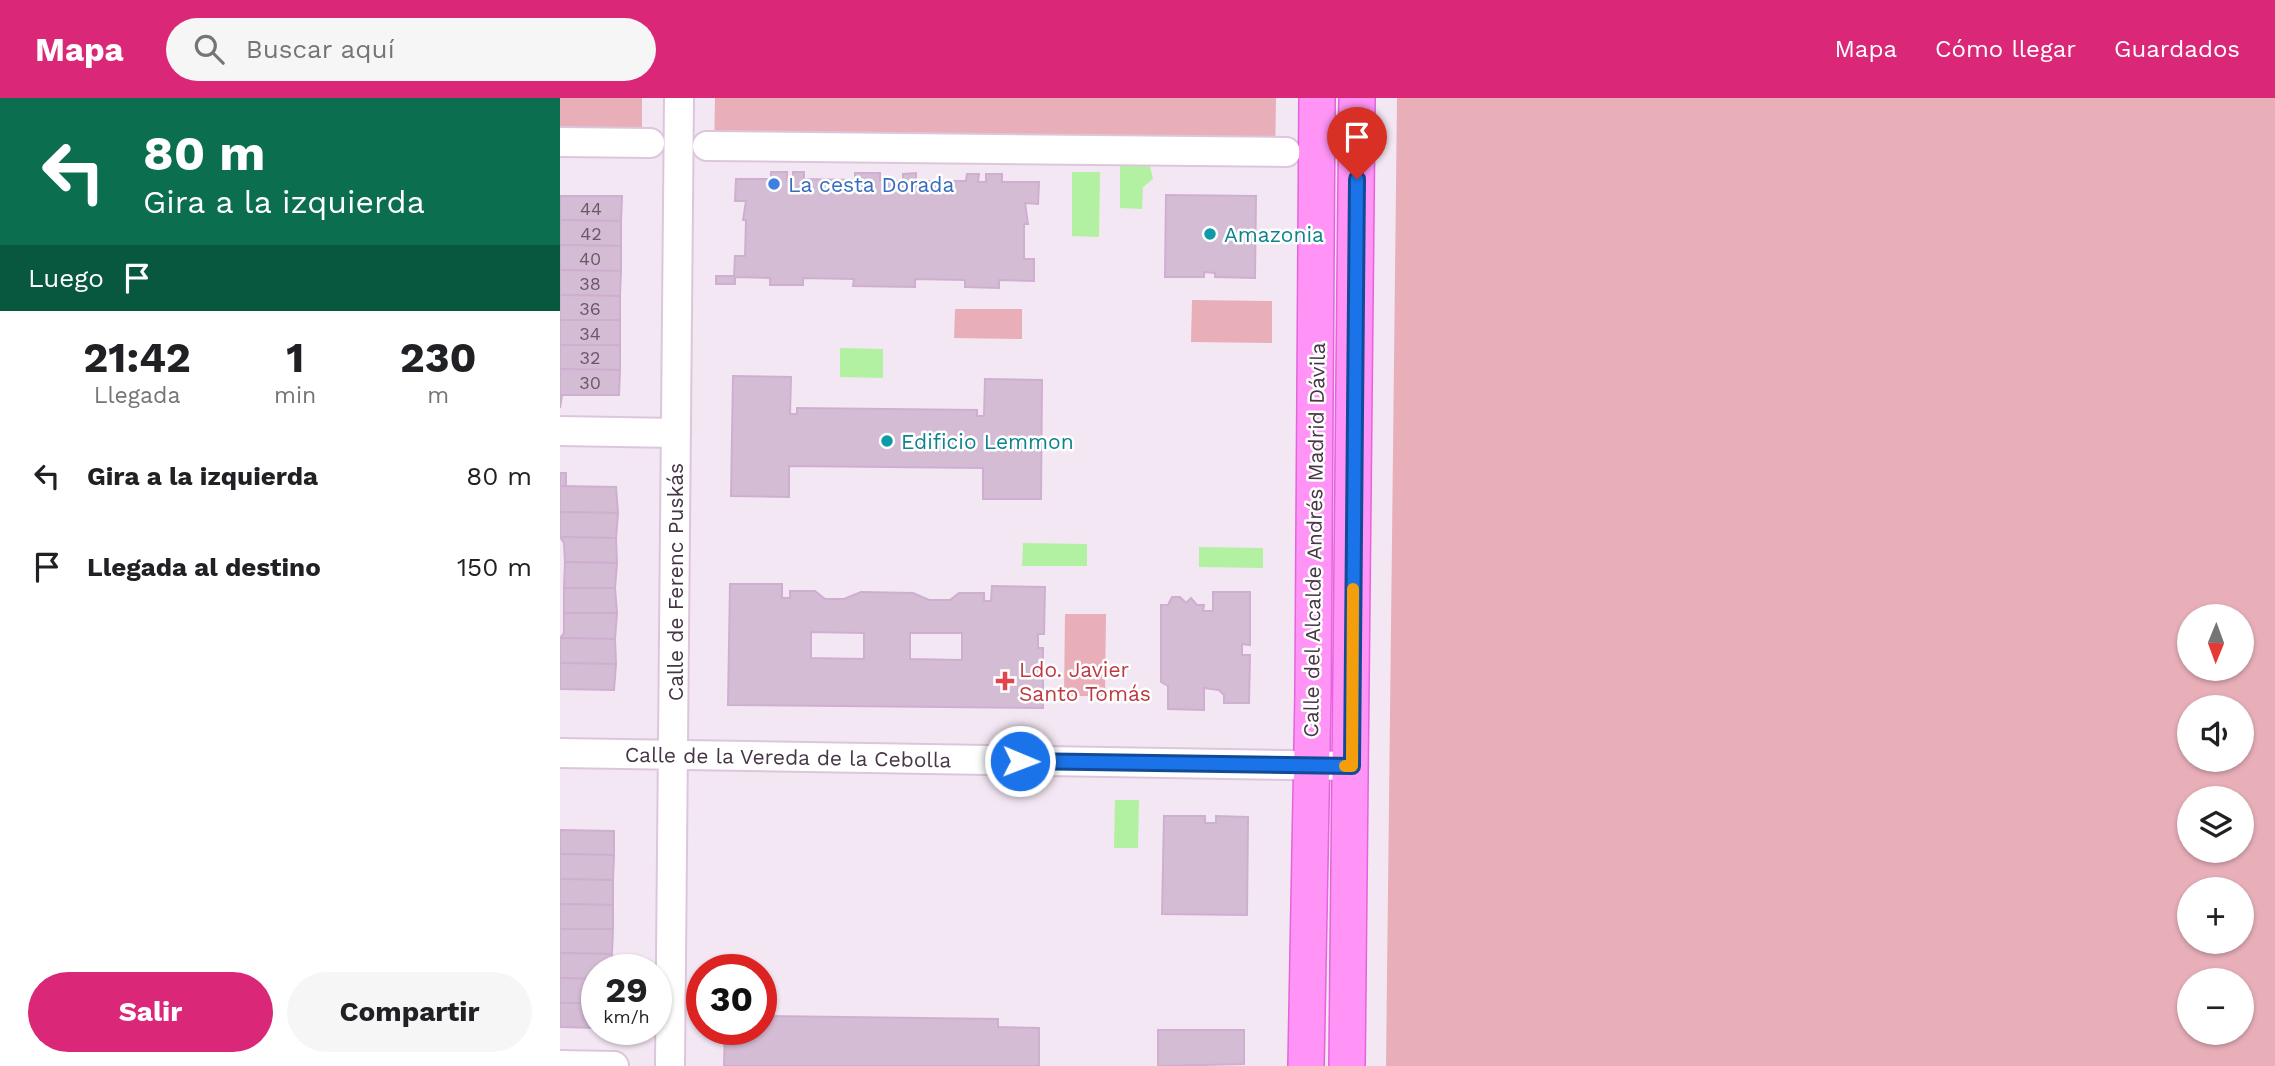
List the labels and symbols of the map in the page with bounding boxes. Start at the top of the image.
pin [1327,107,1387,179]
place label: La cesta Dorada [788,172,954,197]
marker: La cesta Dorada [766,176,782,192]
house number: 44 [580,198,602,219]
place label: Amazonia [1224,222,1324,247]
house number: 42 [580,223,602,244]
marker: Amazonia [1202,226,1218,242]
house number: 40 [579,248,601,269]
house number: 38 [579,273,601,294]
house number: 36 [579,298,601,319]
house number: 34 [579,323,601,344]
street label: Calle del Alcalde Andrés Madrid Dávila [1298,342,1330,738]
house number: 32 [580,347,601,368]
house number: 30 [579,372,601,393]
place label: Edificio Lemmon [901,429,1074,454]
marker: Edificio Lemmon [879,433,895,449]
street label: Calle de Ferenc Puskás [663,463,688,701]
north arrow [2177,604,2254,681]
place label: Ldo. Javier Santo Tomás [1019,657,1151,706]
marker: Ldo. Javier Santo Tomás [997,673,1013,689]
position arrow [983,724,1057,798]
street label: Calle de la Vereda de la Cebolla [625,742,952,772]
speed limit sign: 30 [686,954,777,1045]

